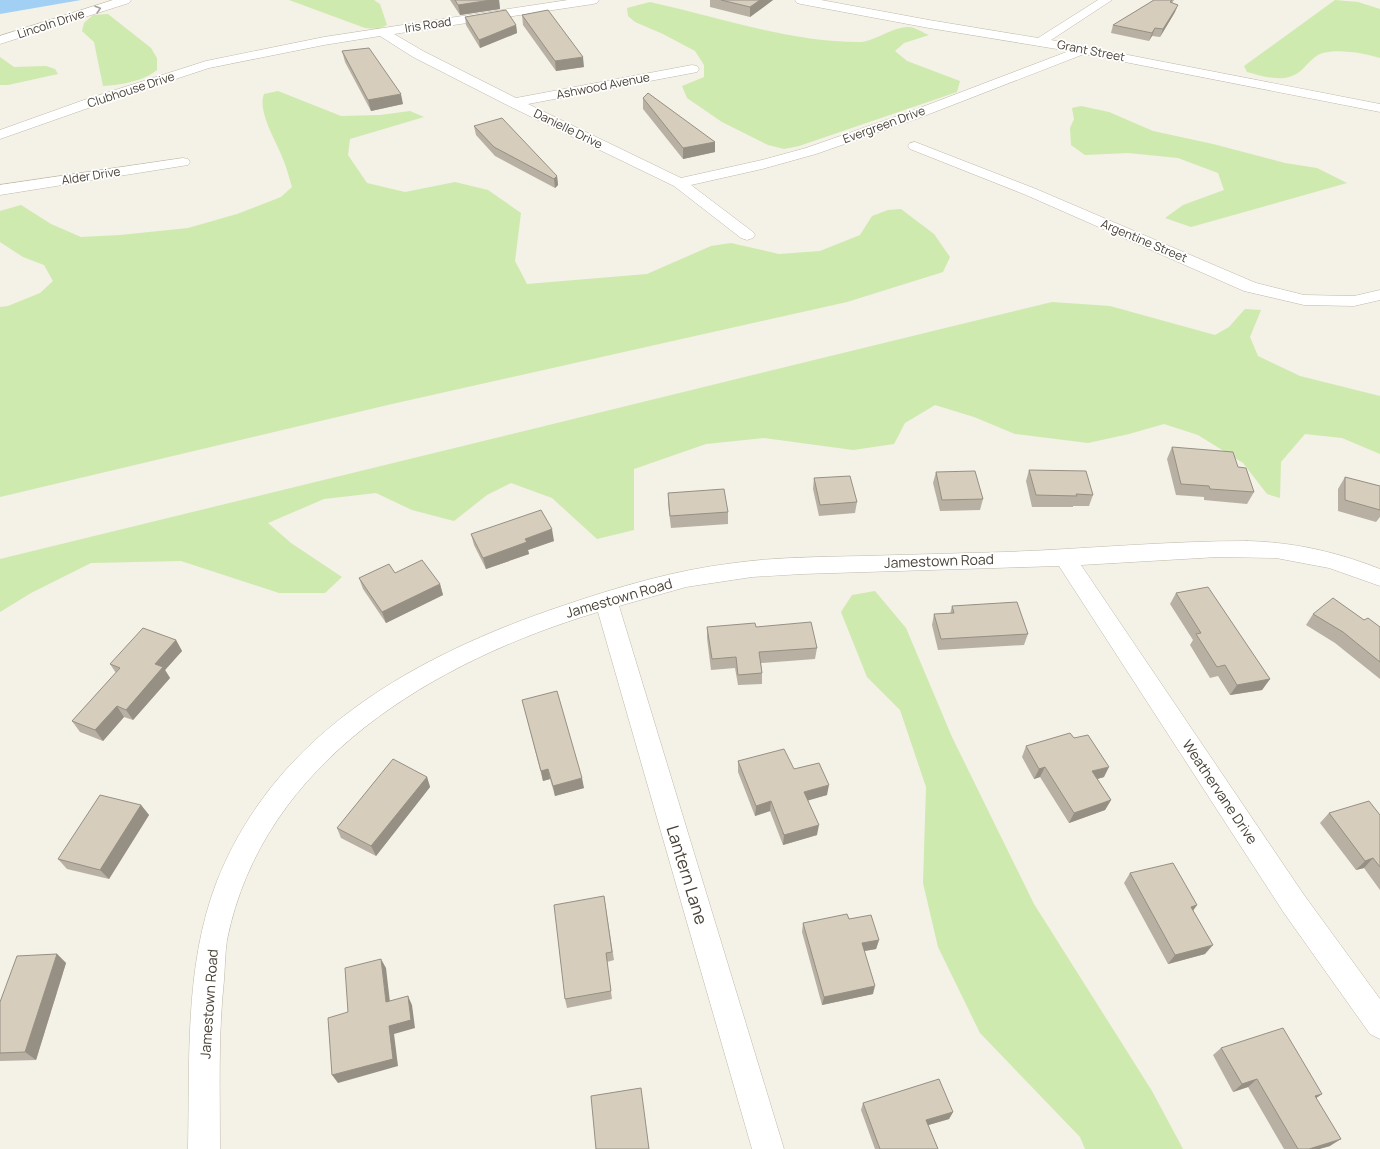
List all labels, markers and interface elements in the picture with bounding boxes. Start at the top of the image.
street label: Lincoln Drive [15,5,87,42]
one-way arrow [94,5,101,14]
street label: Iris Road [403,12,453,37]
street label: Grant Street [1056,36,1127,65]
street label: Clubhouse Drive [85,67,177,112]
street label: Ashwood Avenue [555,68,651,103]
street label: Evergreen Drive [840,102,927,147]
street label: Danielle Drive [531,105,606,153]
street label: Alder Drive [60,162,122,189]
street label: Argentine Street [1098,215,1190,266]
street label: Jamestown Road [884,549,994,572]
street label: Jamestown Road [563,573,674,622]
street label: Weathervane Drive [1179,736,1262,847]
street label: Lantern Lane [662,823,713,927]
street label: Jamestown Road [195,948,222,1059]

